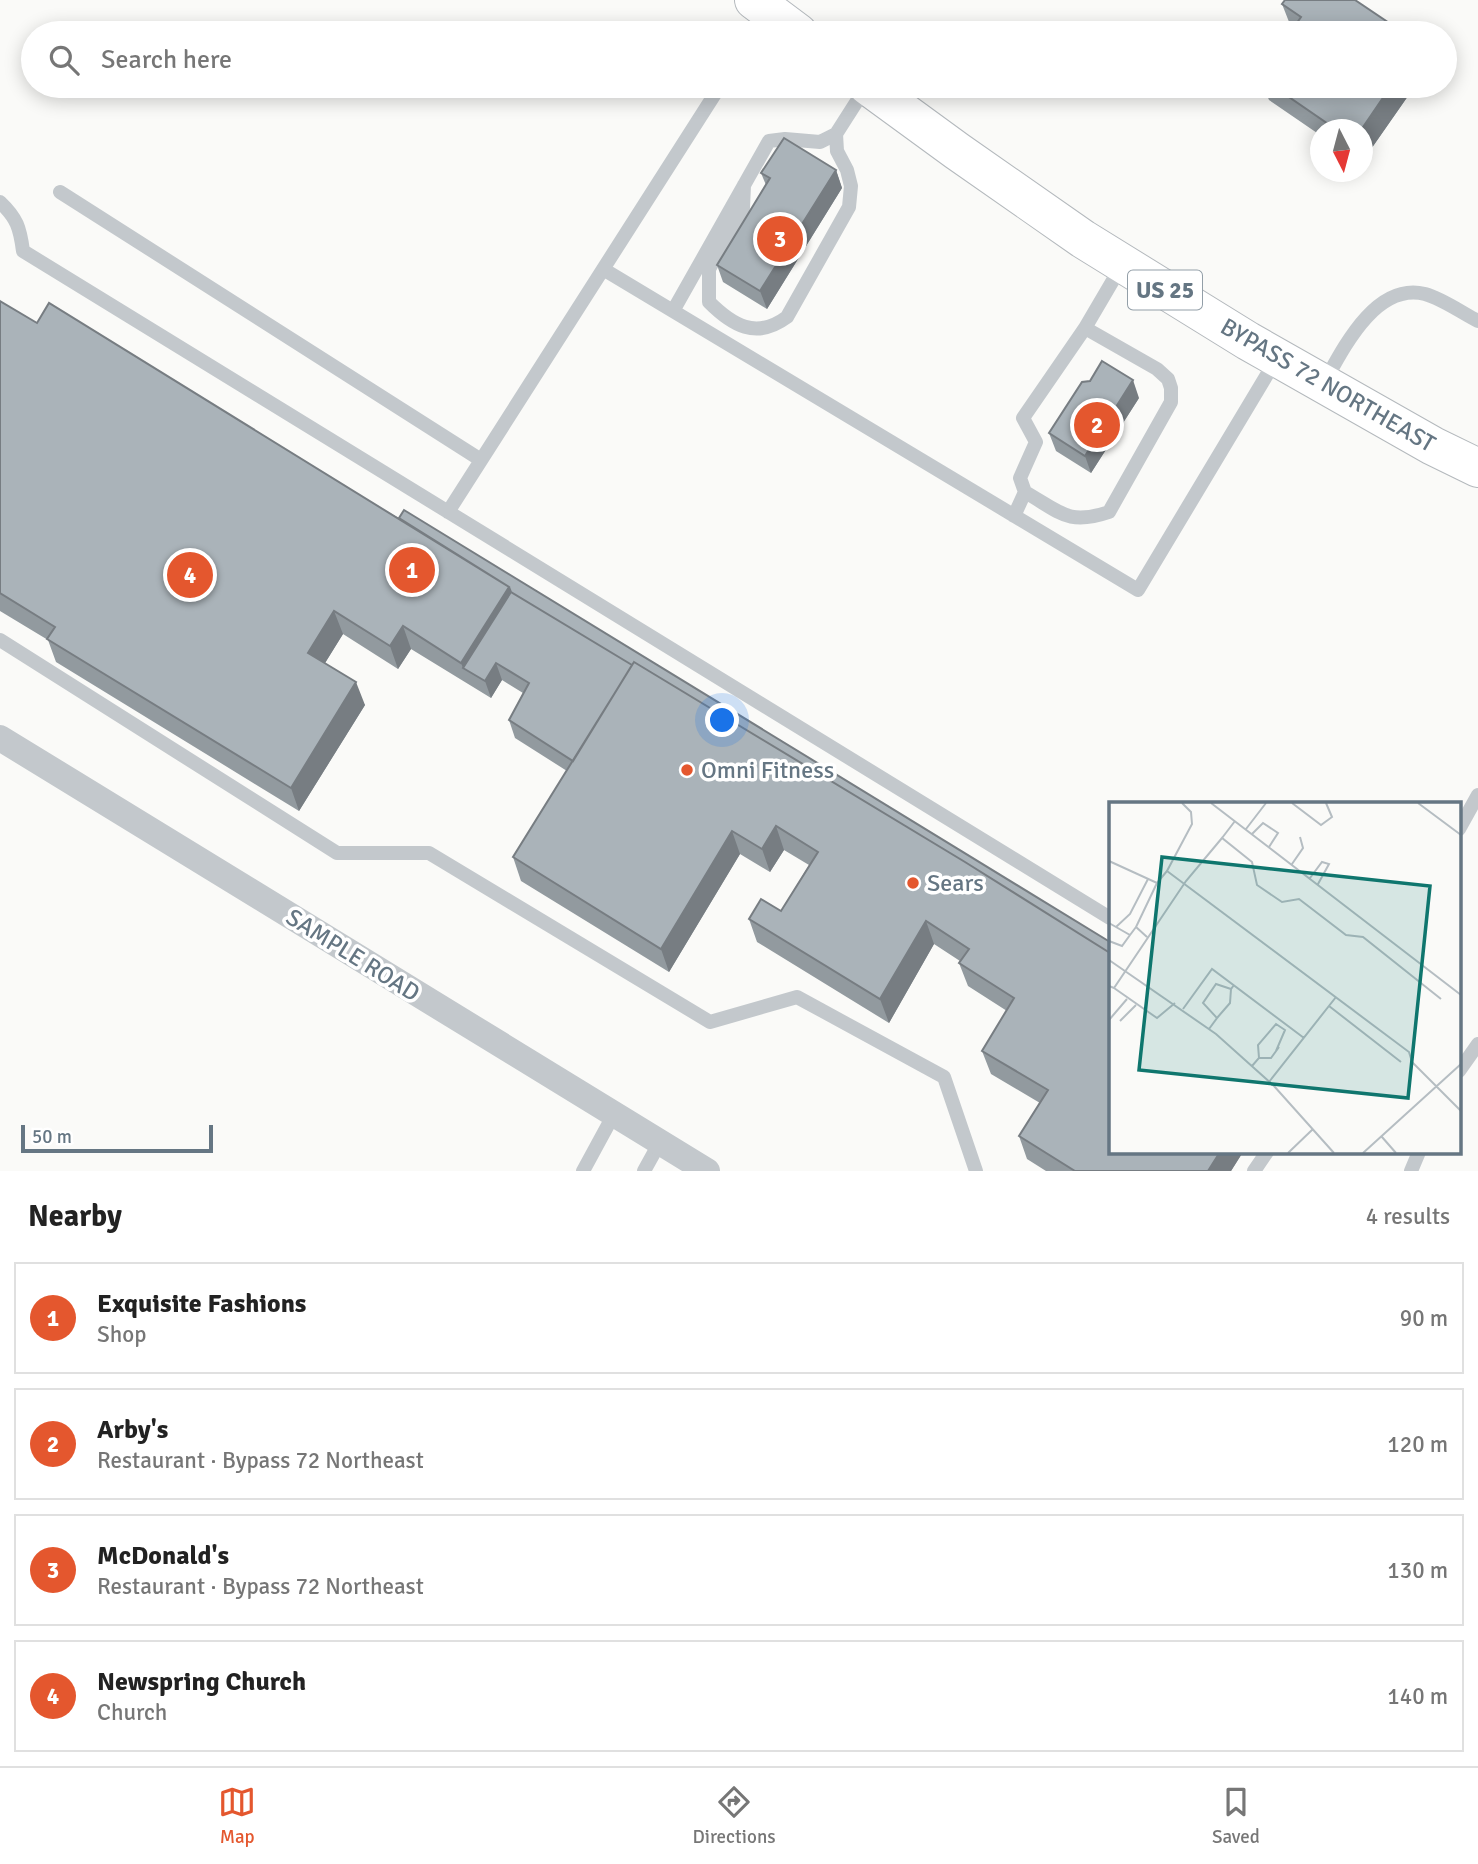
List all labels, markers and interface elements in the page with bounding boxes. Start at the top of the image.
search box [21,21,1457,98]
icon: search [45,41,83,79]
text: Search here [101,44,232,76]
north arrow [1310,119,1373,182]
pin: 3 [757,213,803,265]
road number: US 25 [1128,270,1202,310]
street label: BYPASS 72 NORTHEAST [1215,311,1441,459]
pin: 2 [1074,399,1120,451]
pin: 1 [389,544,435,596]
pin: 4 [167,549,213,601]
your location [705,703,739,737]
place label: Omni Fitness [701,755,834,785]
marker: Omni Fitness [679,762,695,778]
inset map [1109,802,1460,1154]
place label: Sears [927,868,984,898]
marker: Sears [905,875,921,891]
street label: SAMPLE ROAD [281,902,425,1008]
scale bar [21,1122,214,1154]
text: 50 m [32,1125,72,1149]
text: Nearby [28,1198,122,1235]
text: 4 results [1366,1202,1450,1231]
text: Exquisite Fashions [97,1288,306,1320]
text: 1 [47,1304,59,1333]
text: 90 m [1400,1304,1448,1333]
text: Shop [97,1320,146,1349]
text: Arby's [97,1414,168,1446]
text: 2 [47,1430,59,1459]
text: 120 m [1387,1430,1448,1459]
text: Restaurant · Bypass 72 Northeast [97,1446,424,1475]
text: McDonald's [97,1540,229,1572]
text: 3 [47,1556,59,1585]
text: 130 m [1387,1556,1448,1585]
text: Restaurant · Bypass 72 Northeast [97,1572,424,1601]
text: Newspring Church [97,1666,306,1698]
text: 4 [47,1682,59,1711]
text: 140 m [1387,1682,1448,1711]
text: Church [97,1698,167,1727]
tab: Map [218,1783,256,1849]
tab: Directions [693,1783,776,1849]
tab: Saved [1212,1783,1260,1849]

